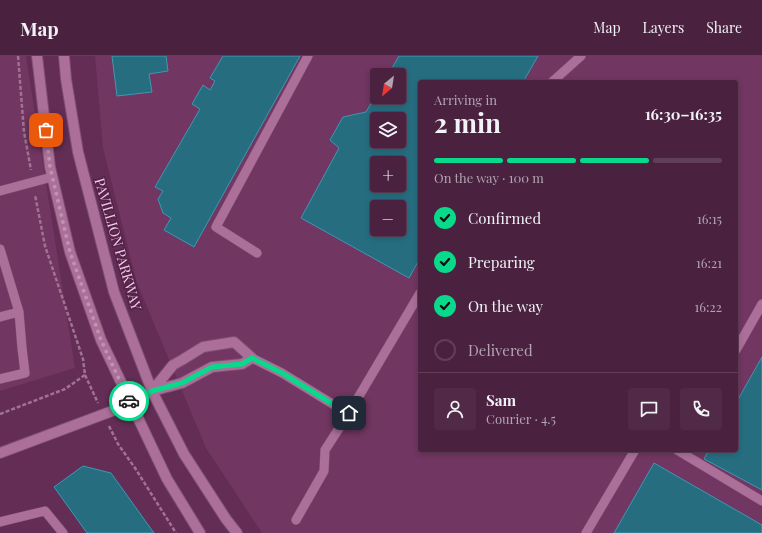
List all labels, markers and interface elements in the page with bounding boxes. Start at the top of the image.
text: Map [20,15,59,41]
text: Map [593,18,621,37]
text: Layers [643,18,684,37]
text: Share [706,18,742,37]
north arrow [370,68,406,104]
map controls [370,68,406,236]
text: Arriving in [434,91,497,108]
text: 16:30–16:35 [645,104,722,124]
text: 2 min [434,105,501,140]
button: layers [370,112,406,148]
pin [29,113,63,147]
icon: bag [35,119,57,141]
button: + [370,156,406,192]
text: On the way · 100 m [434,169,544,186]
street label: PAVILLION PARKWAY [91,176,147,313]
button: − [370,200,406,236]
icon: check [434,207,456,229]
text: Confirmed [468,208,541,228]
text: 16:15 [697,210,722,227]
icon: check [434,251,456,273]
text: Preparing [468,252,535,272]
text: 16:21 [696,254,722,271]
icon: check [434,295,456,317]
text: On the way [468,296,543,316]
text: 16:22 [695,298,722,315]
text: Delivered [468,340,533,360]
courier [109,381,149,421]
button: person [434,388,476,430]
button: chat [628,388,670,430]
button: phone [680,388,722,430]
icon: car [118,390,140,412]
text: Sam [486,390,516,410]
pin [332,396,366,430]
icon: home [338,402,360,424]
text: Courier · 4.5 [486,410,556,427]

